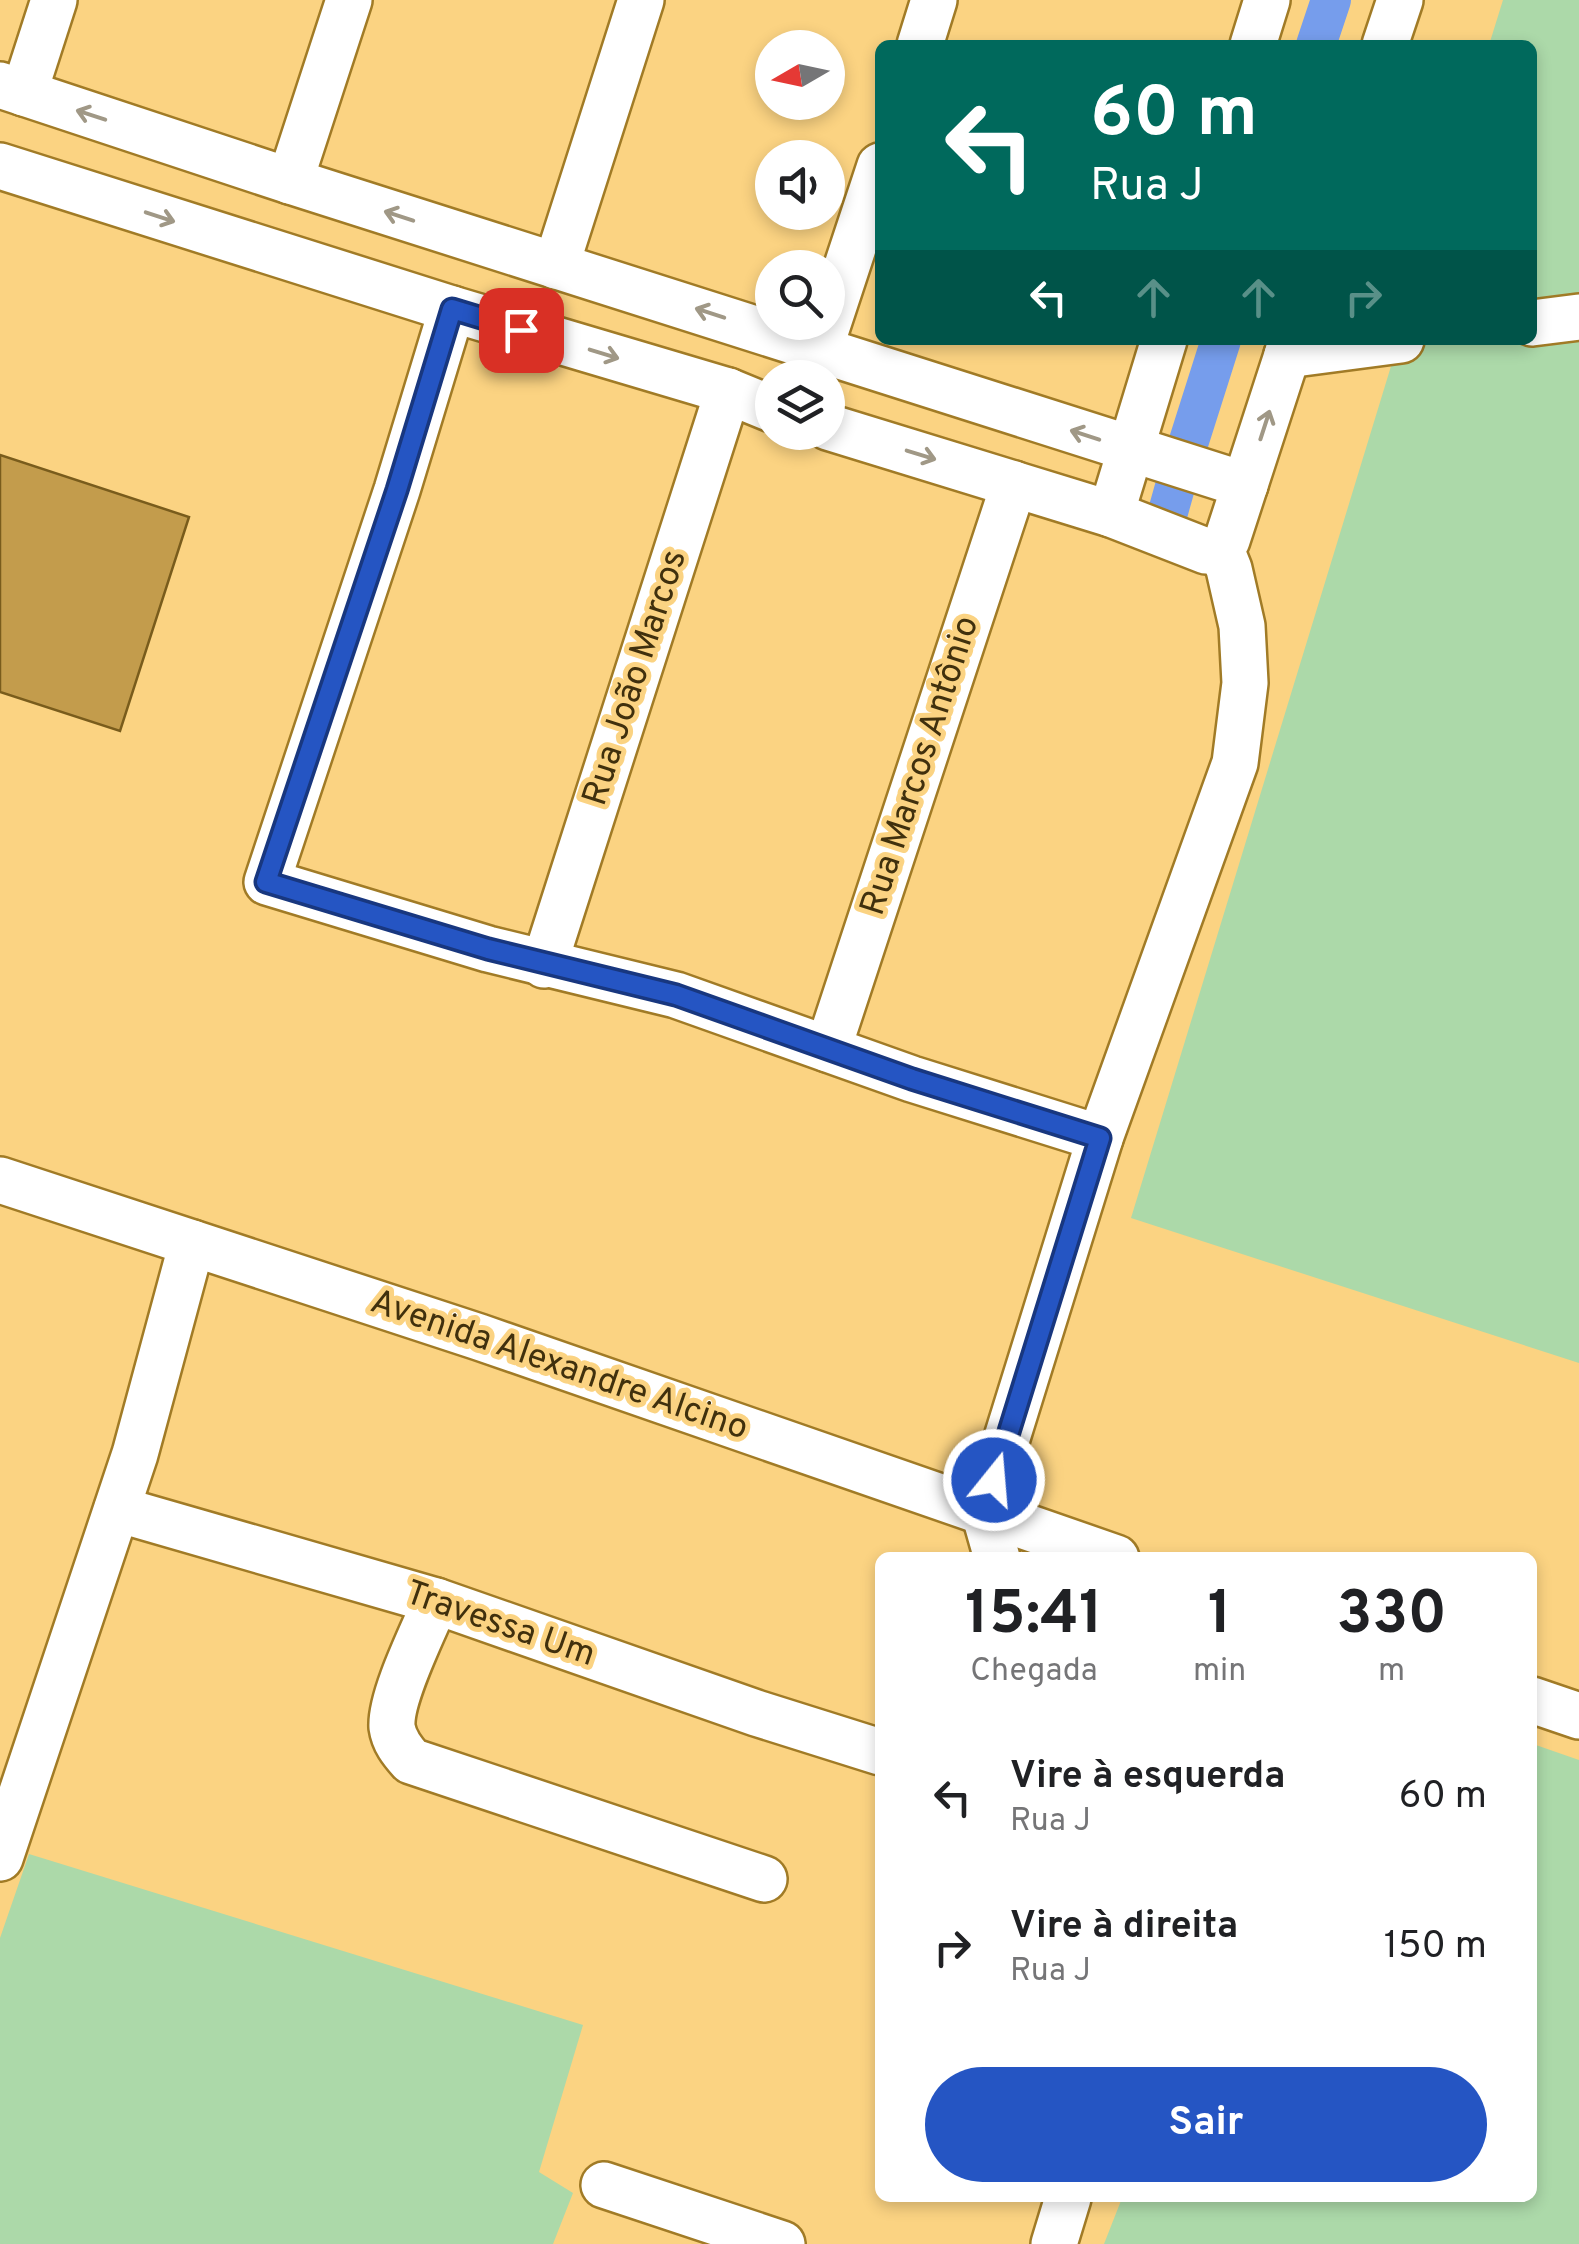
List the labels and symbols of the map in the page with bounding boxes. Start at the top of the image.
north arrow [755,30,845,120]
one-way arrow [75,105,107,123]
one-way arrow [384,206,416,224]
one-way arrow [143,209,175,227]
pin [479,288,564,373]
one-way arrow [694,303,726,321]
one-way arrow [588,346,619,364]
one-way arrow [1257,409,1275,441]
one-way arrow [1070,425,1102,443]
one-way arrow [905,447,936,465]
street label: Rua João Marcos [574,545,698,811]
street label: Rua Marcos Antônio [852,611,990,921]
street label: Avenida Alexandre Alcino [364,1281,754,1451]
position arrow [942,1428,1046,1532]
street label: Travessa Um [399,1572,601,1678]

